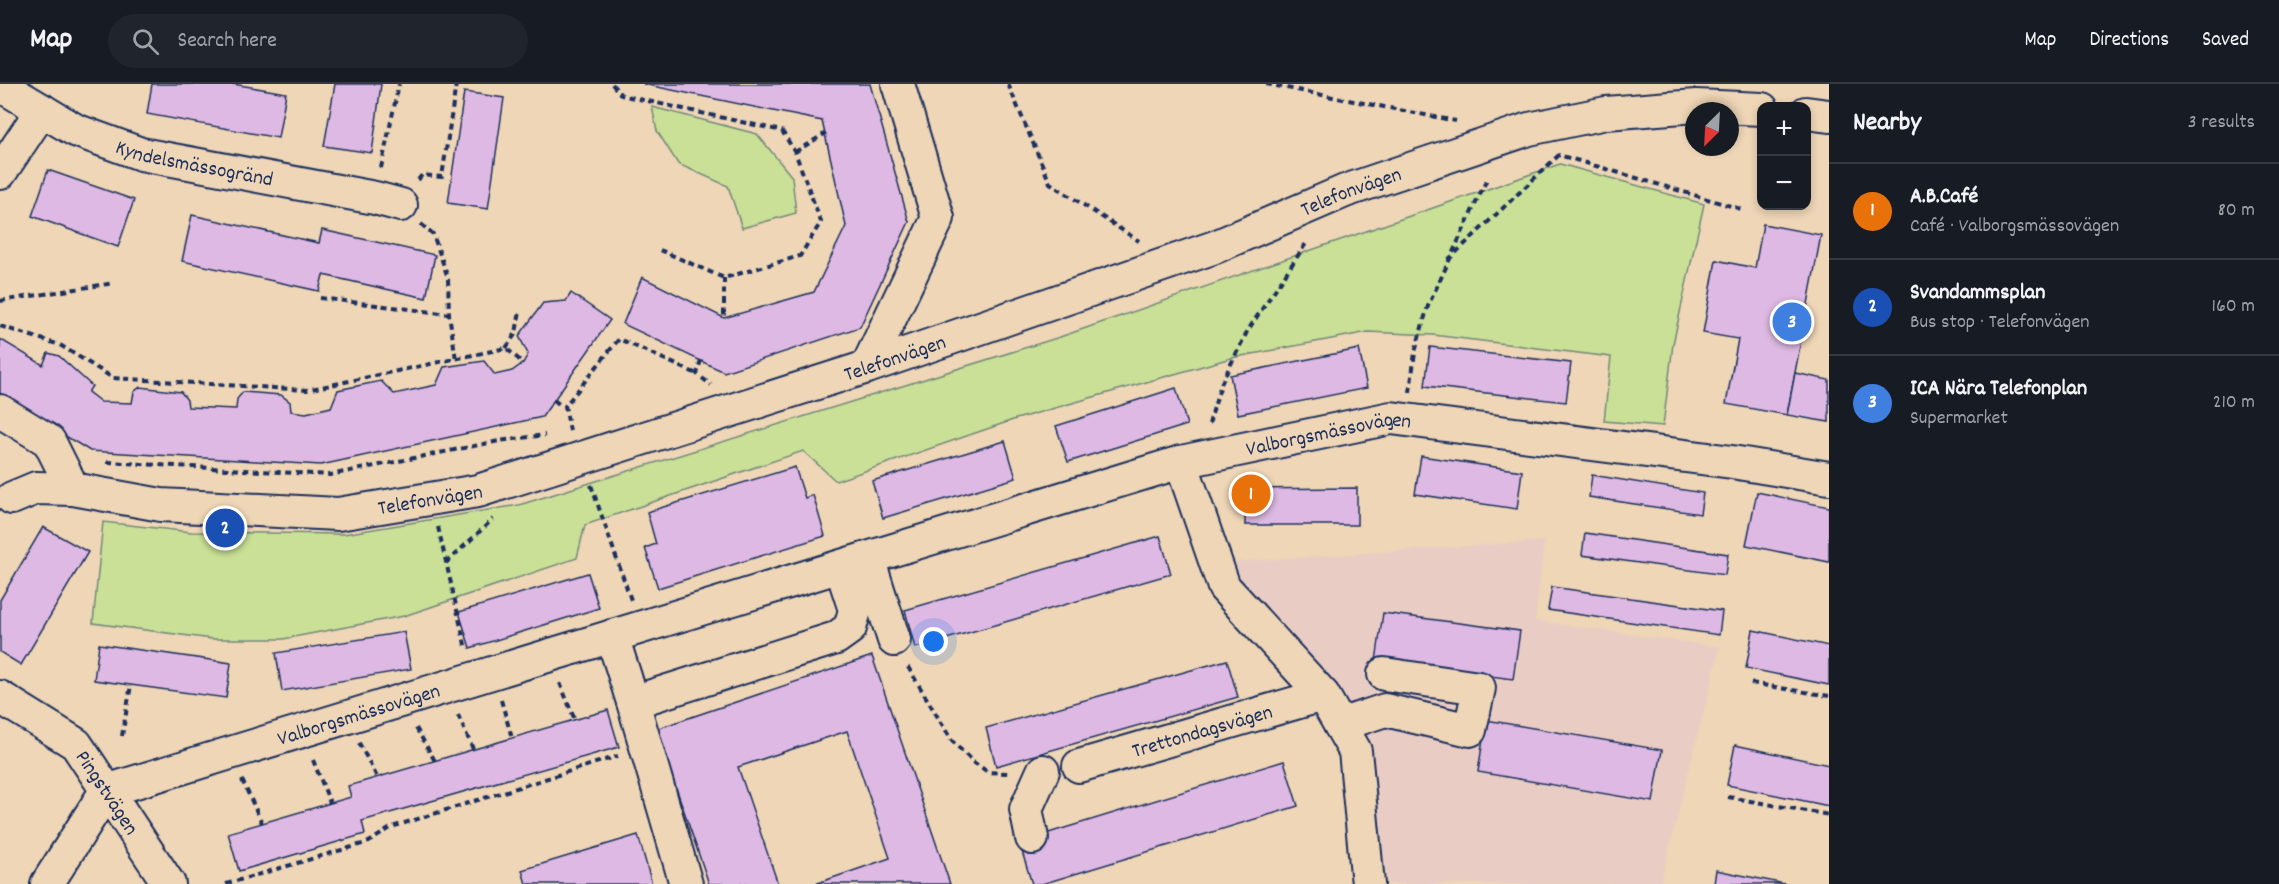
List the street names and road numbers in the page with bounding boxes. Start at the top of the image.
street label: Kyndelsmässogränd [111,134,275,196]
street label: Telefonvägen [1297,161,1406,226]
street label: Telefonvägen [841,329,950,391]
street label: Valborgsmässovägen [1244,406,1413,466]
street label: Telefonvägen [376,478,485,525]
street label: Valborgsmässovägen [274,678,444,756]
street label: Trettondagsvägen [1129,698,1277,768]
street label: Pingstvägen [66,745,145,842]

